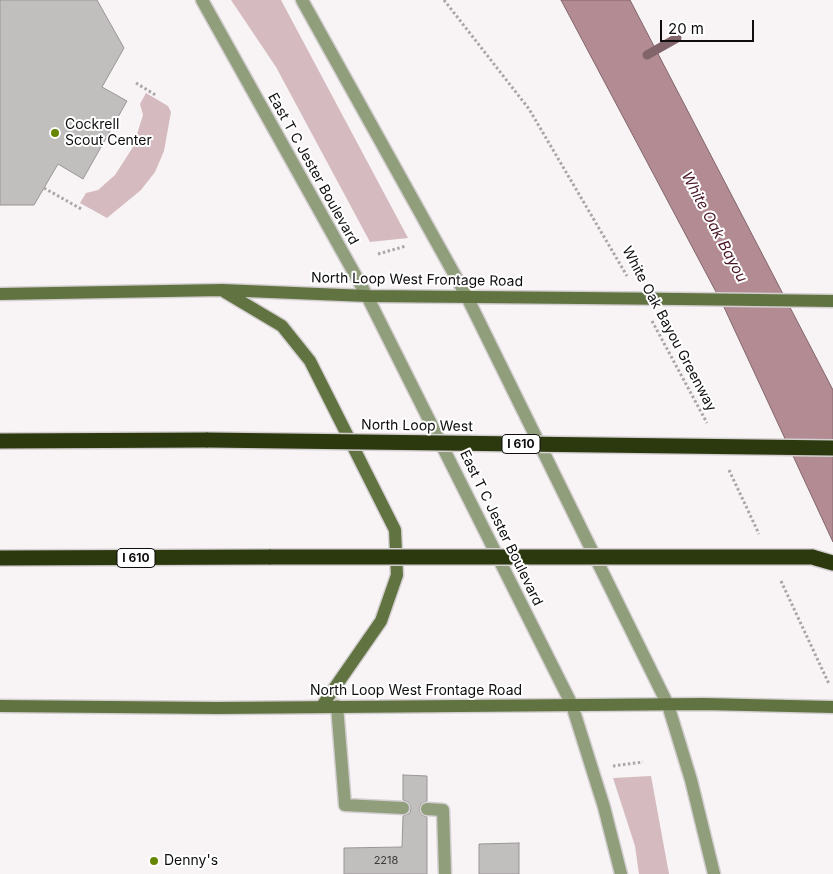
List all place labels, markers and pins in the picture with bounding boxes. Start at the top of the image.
place label: Cockrell Scout Center [65,117,152,150]
marker: Cockrell Scout Center [49,127,61,139]
place label: Denny's [164,853,218,869]
marker: Denny's [148,855,160,867]

